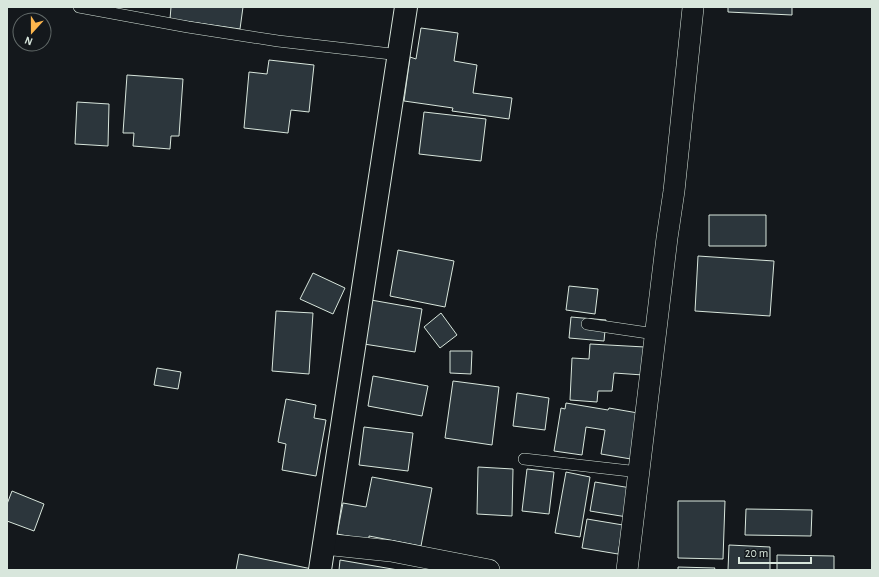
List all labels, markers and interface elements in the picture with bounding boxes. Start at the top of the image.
north arrow [12,12,52,52]
text: N [23,34,34,47]
scale bar [739,539,811,565]
text: 20 m [745,547,768,559]

